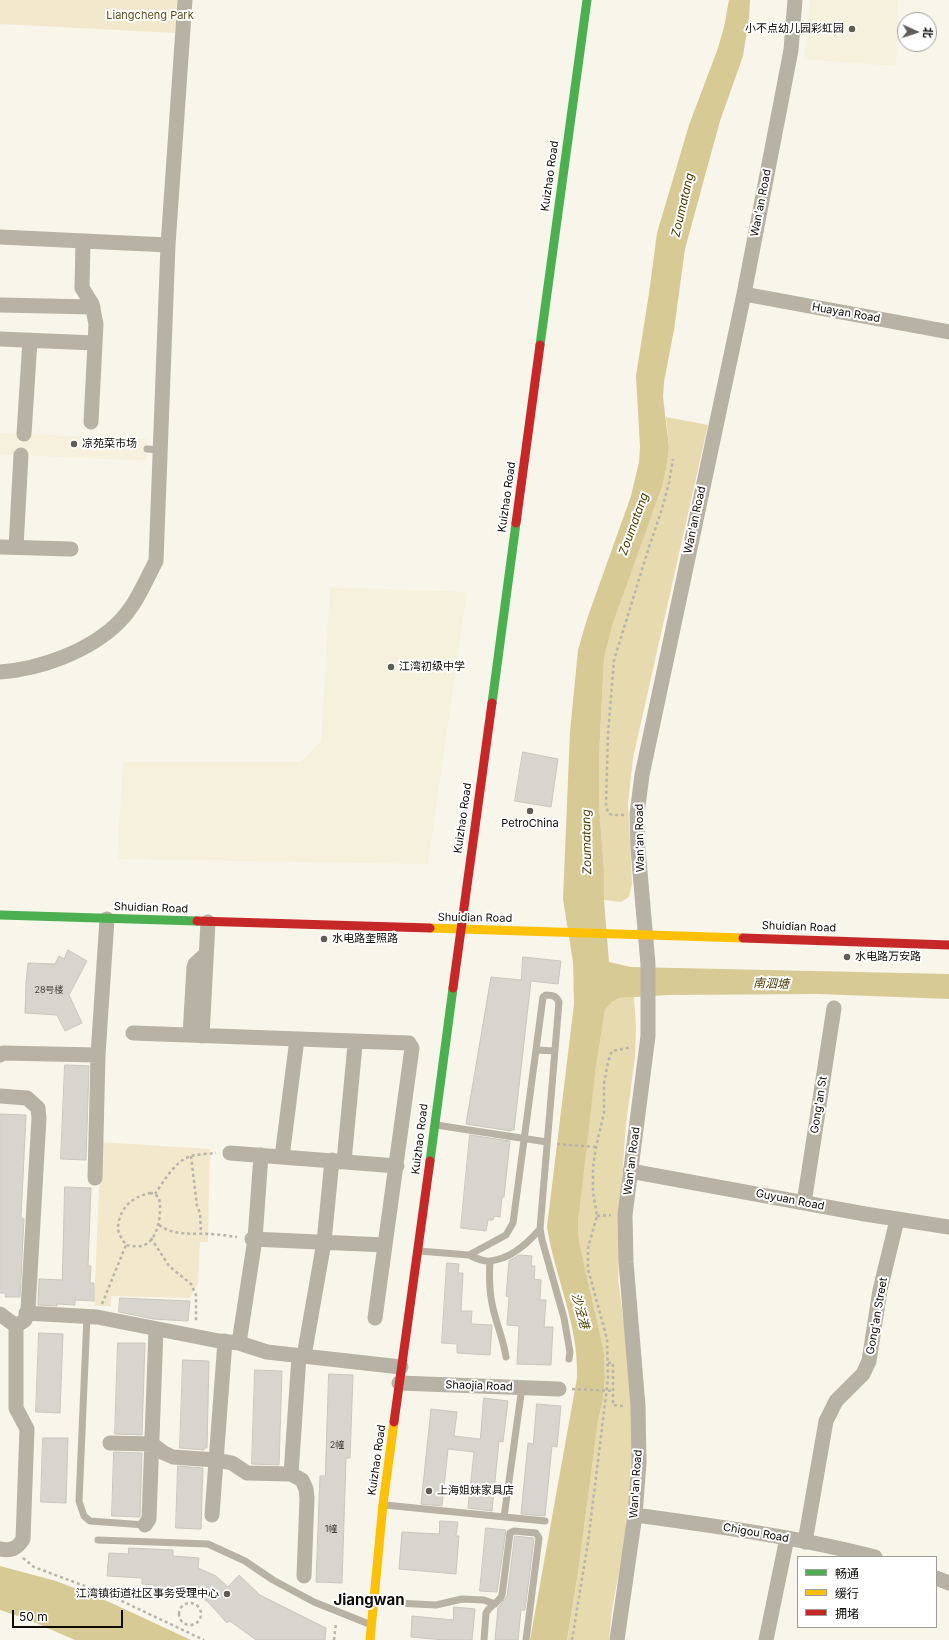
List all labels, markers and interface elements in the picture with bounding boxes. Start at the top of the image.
park label: Liangcheng Park [106,9,194,23]
north arrow [897,12,937,52]
place label: 小不点幼儿园彩虹园 [745,22,844,36]
marker: 小不点幼儿园彩虹园 [847,24,857,34]
text: 北 [921,27,935,38]
street label: Kuizhao Road [539,140,561,212]
street label: Wan'an Road [748,168,774,238]
water label: Zoumatang [669,172,697,238]
street label: Huayan Road [811,300,881,326]
place label: 凉苑菜市场 [82,437,137,451]
marker: 凉苑菜市场 [69,439,79,449]
street label: Kuizhao Road [496,461,518,533]
street label: Wan'an Road [681,485,709,555]
water label: Zoumatang [616,491,652,557]
place label: 江湾初级中学 [399,660,465,674]
marker: 江湾初级中学 [386,662,396,672]
street label: Kuizhao Road [452,782,474,854]
street label: Wan'an Road [633,804,647,872]
marker: PetroChina [525,806,535,816]
water label: Zoumatang [579,809,595,875]
place label: PetroChina [501,817,559,831]
street label: Shuidian Road [114,900,188,916]
street label: Shuidian Road [438,911,512,925]
street label: Shuidian Road [762,919,836,935]
place label: 水电路奎照路 [332,932,398,946]
marker: 水电路奎照路 [319,934,329,944]
place label: 水电路万安路 [855,950,921,964]
marker: 水电路万安路 [842,952,852,962]
water label: 南泗塘 [753,976,789,992]
house number: 28号楼 [34,985,64,995]
street label: Gong'an St [808,1075,830,1135]
street label: Kuizhao Road [409,1103,431,1175]
street label: Wan'an Road [621,1126,643,1196]
street label: Guyuan Road [755,1187,825,1213]
street label: Gong'an Street [864,1276,890,1356]
water label: 沙泾港 [568,1292,592,1330]
street label: Shaojia Road [445,1378,513,1394]
street label: Kuizhao Road [366,1424,388,1496]
house number: 2幢 [330,1440,344,1450]
street label: Wan'an Road [627,1449,645,1519]
place label: 上海姐妹家具店 [437,1484,514,1498]
marker: 上海姐妹家具店 [424,1486,434,1496]
street label: Chigou Road [722,1521,790,1545]
house number: 1幢 [325,1524,337,1534]
legend [797,1556,937,1628]
text: 畅通 [835,1566,859,1581]
text: 缓行 [835,1586,859,1601]
place label: 江湾镇街道社区事务受理中心 [76,1587,219,1601]
marker: 江湾镇街道社区事务受理中心 [222,1589,232,1599]
district label: Jiangwan [333,1591,405,1609]
scale bar [14,1602,125,1628]
text: 拥堵 [835,1606,859,1621]
text: 50 m [19,1609,48,1624]

